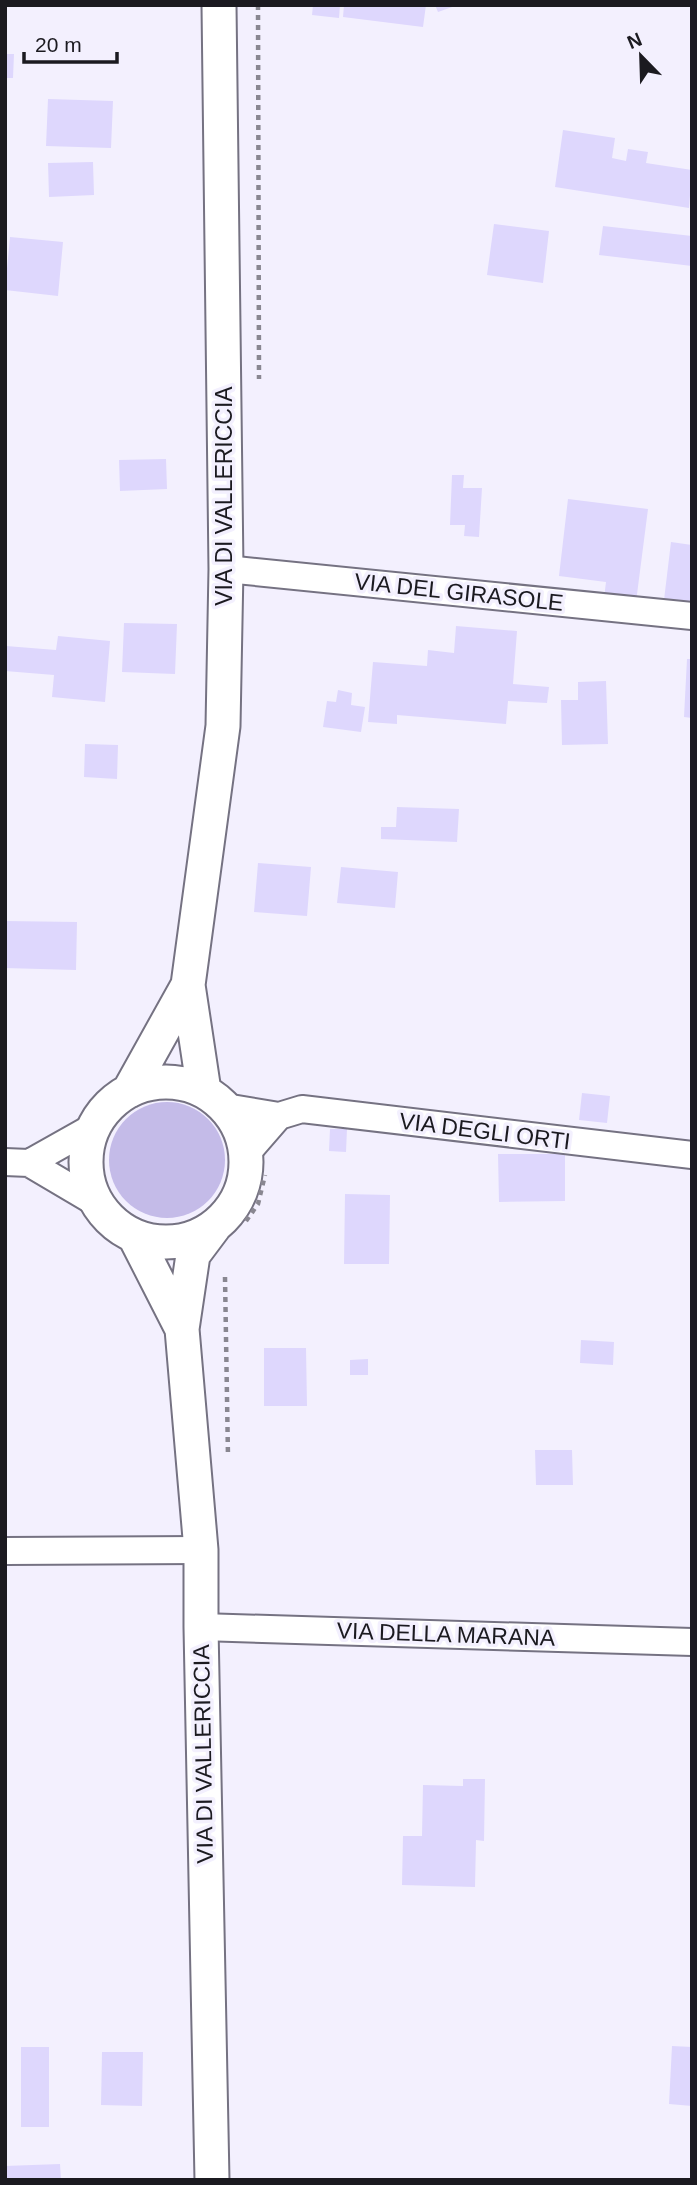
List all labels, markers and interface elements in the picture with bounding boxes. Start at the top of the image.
scale bar [24,21,117,65]
north arrow [606,21,676,91]
text: N [624,28,645,53]
text: 20 m [35,33,82,56]
street label: VIA DI VALLERICCIA [211,386,237,606]
street label: VIA DEL GIRASOLE [353,568,565,616]
street label: VIA DEGLI ORTI [398,1108,572,1154]
street label: VIA DELLA MARANA [336,1617,556,1651]
street label: VIA DI VALLERICCIA [188,1643,218,1864]

